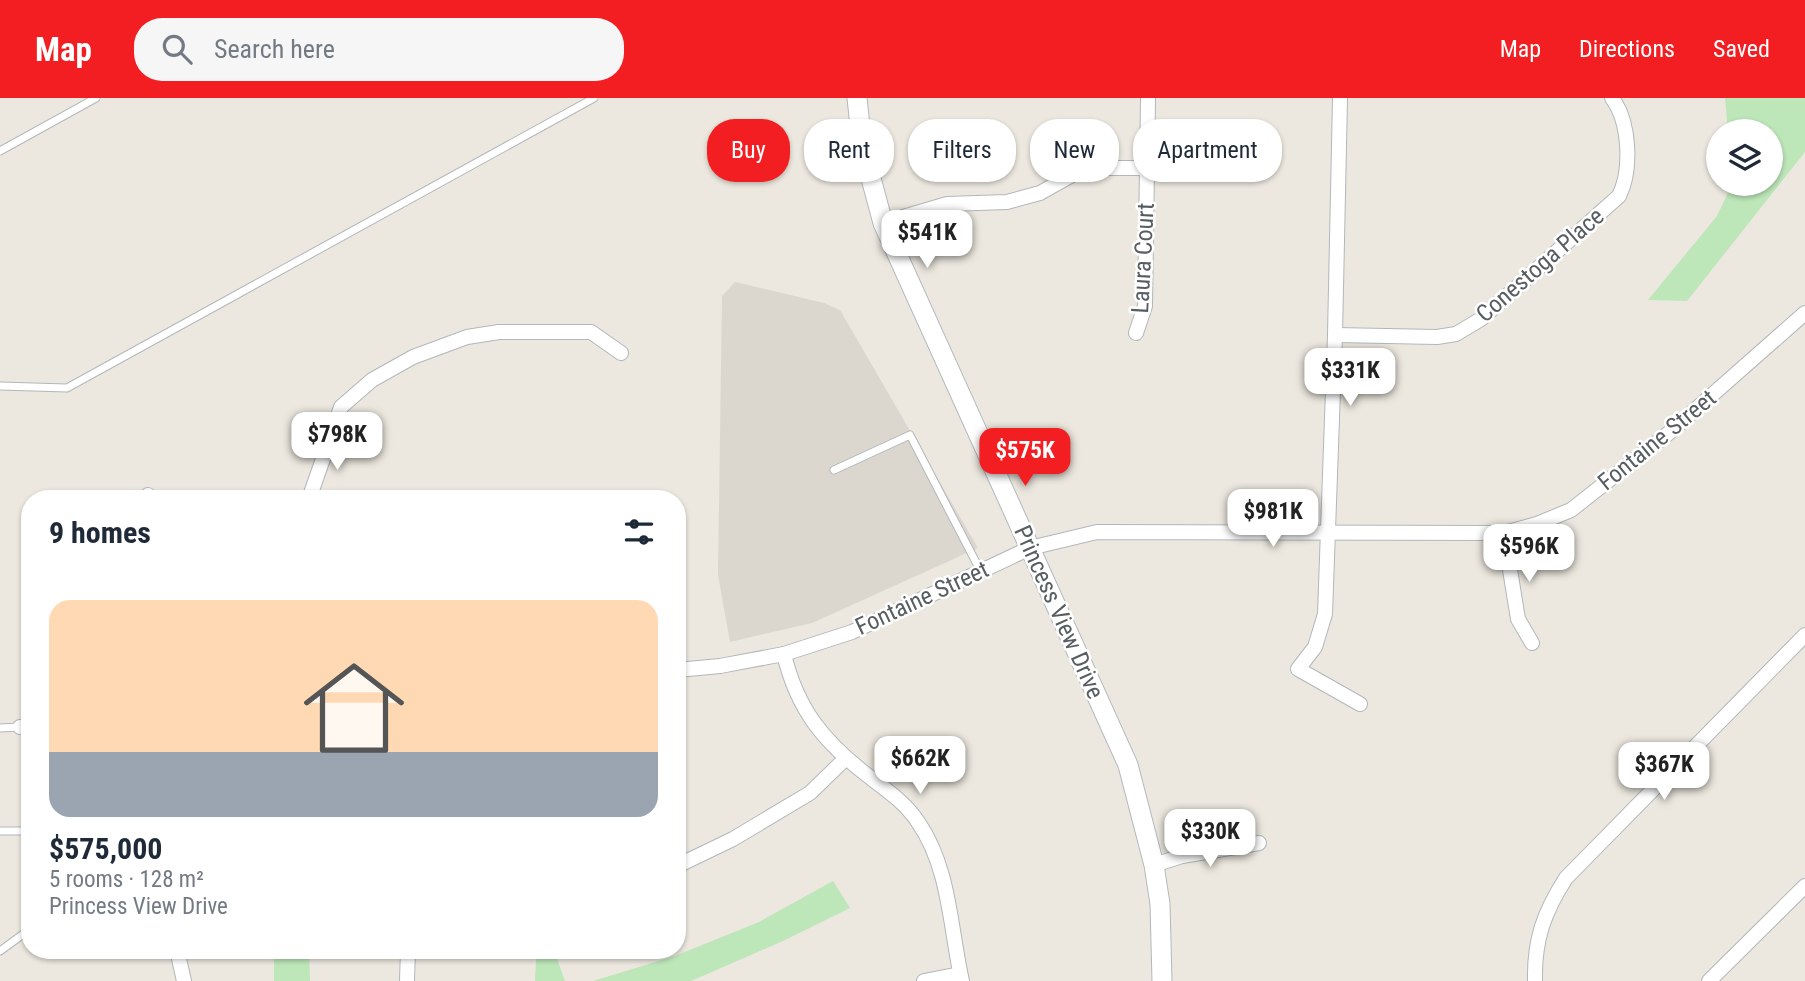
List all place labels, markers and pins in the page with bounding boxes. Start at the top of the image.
pin: $541K [878,211,976,270]
pin: $331K [1301,348,1399,408]
pin: $798K [288,412,386,472]
pin: $575K [976,428,1074,488]
pin: $981K [1224,490,1322,549]
pin: $596K [1480,524,1578,584]
pin: $662K [871,736,969,796]
pin: $367K [1615,742,1713,802]
pin: $330K [1161,810,1259,869]

